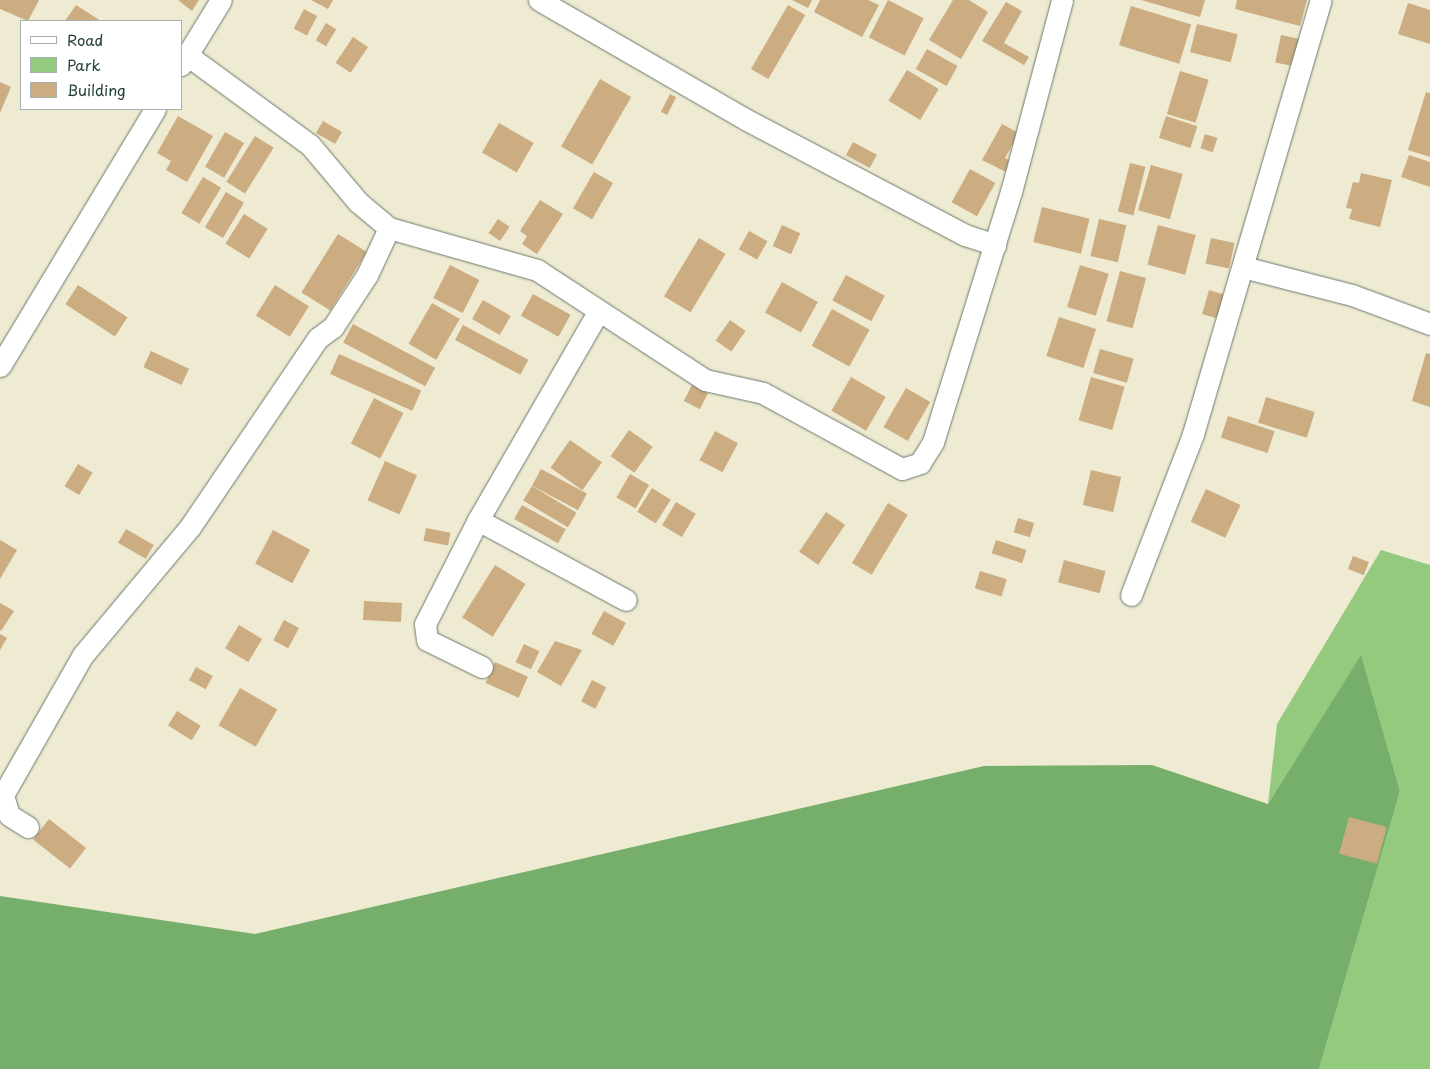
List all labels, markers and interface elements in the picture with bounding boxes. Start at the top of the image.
legend [20,20,182,110]
text: Road [67,28,103,51]
text: Park [67,53,101,76]
text: Building [67,78,126,101]

